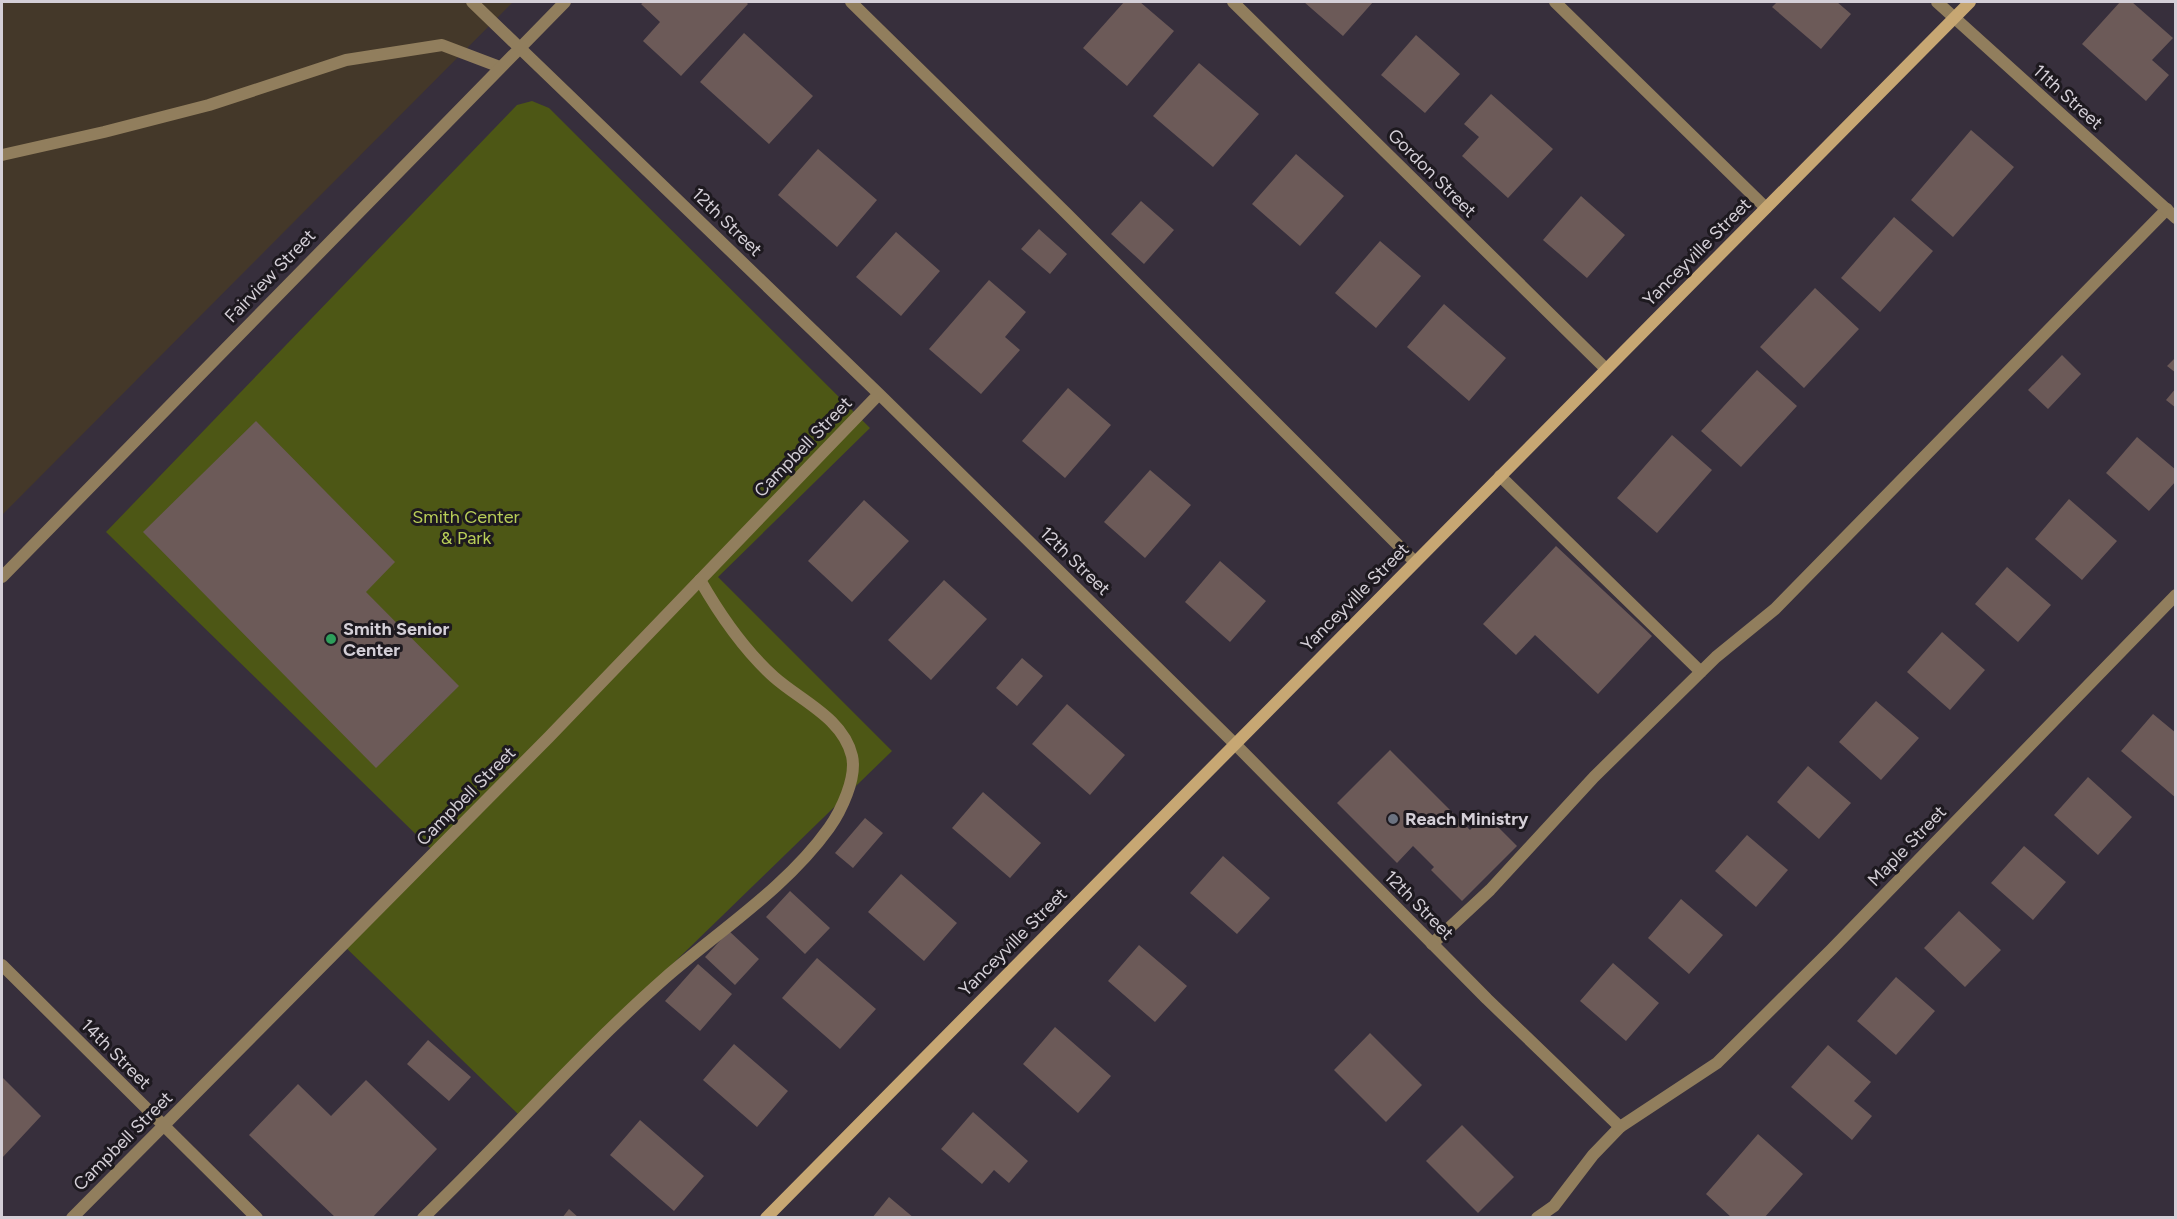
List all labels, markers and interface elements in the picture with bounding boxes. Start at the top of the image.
street label: 11th Street [2028,60,2108,134]
street label: Gordon Street [1383,124,1481,222]
street label: 12th Street [687,183,767,261]
street label: Yanceyville Street [1638,193,1756,311]
street label: Fairview Street [220,225,320,327]
street label: Campbell Street [749,392,857,502]
park label: Smith Center & Park [412,506,520,549]
street label: 12th Street [1035,522,1115,600]
street label: Yanceyville Street [1296,538,1414,656]
place label: Smith Senior Center [343,618,449,661]
marker: Smith Senior Center [324,632,338,646]
street label: Campbell Street [412,742,520,850]
street label: Maple Street [1863,801,1951,891]
place label: Reach Ministry [1405,808,1529,830]
marker: Reach Ministry [1386,812,1400,826]
street label: 12th Street [1380,866,1458,944]
street label: Yanceyville Street [954,883,1072,1001]
street label: 14th Street [76,1014,156,1094]
street label: Campbell Street [69,1087,177,1195]

